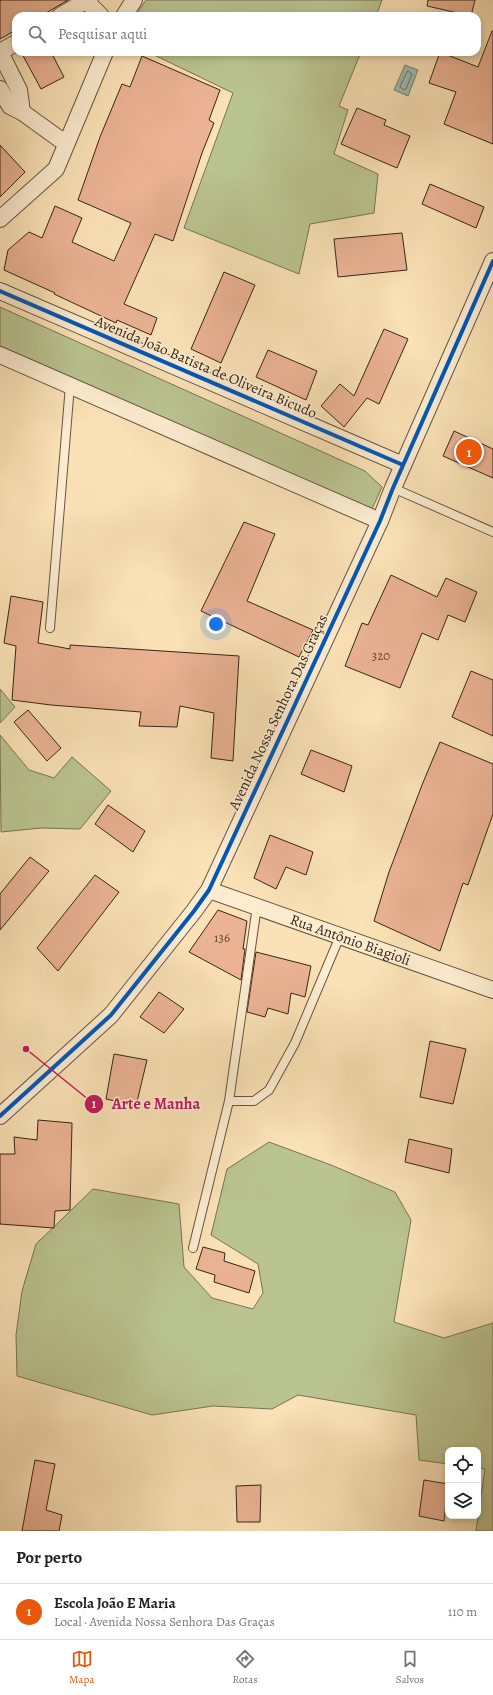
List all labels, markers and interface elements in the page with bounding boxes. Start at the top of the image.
search box [12,12,481,56]
icon: search [26,23,48,45]
text: Pesquisar aqui [58,24,147,44]
street label: Avenida João Batista de Oliveira Bicudo [91,311,320,423]
pin: 1 [456,437,482,467]
street label: Avenida Nossa Senhora Das Graças [223,611,332,814]
your location [206,614,226,634]
house number: 320 [372,647,390,664]
street label: Rua Antônio Biagioli [288,909,413,970]
house number: 136 [214,929,230,946]
callout: Arte e Manha [84,1090,208,1118]
text: Arte e Manha [111,1093,200,1115]
text: 1 [92,1096,97,1112]
map controls [445,1447,481,1519]
button: locate [445,1447,481,1483]
button: layers [445,1483,481,1519]
text: Por perto [16,1546,82,1569]
text: Escola João E Maria [54,1593,176,1613]
text: 1 [27,1603,31,1620]
text: 110 m [448,1603,477,1620]
text: Local · Avenida Nossa Senhora Das Graças [54,1613,275,1630]
tab: Mapa [69,1648,94,1687]
tab: Rotas [233,1648,258,1687]
tab: Salvos [396,1648,424,1687]

